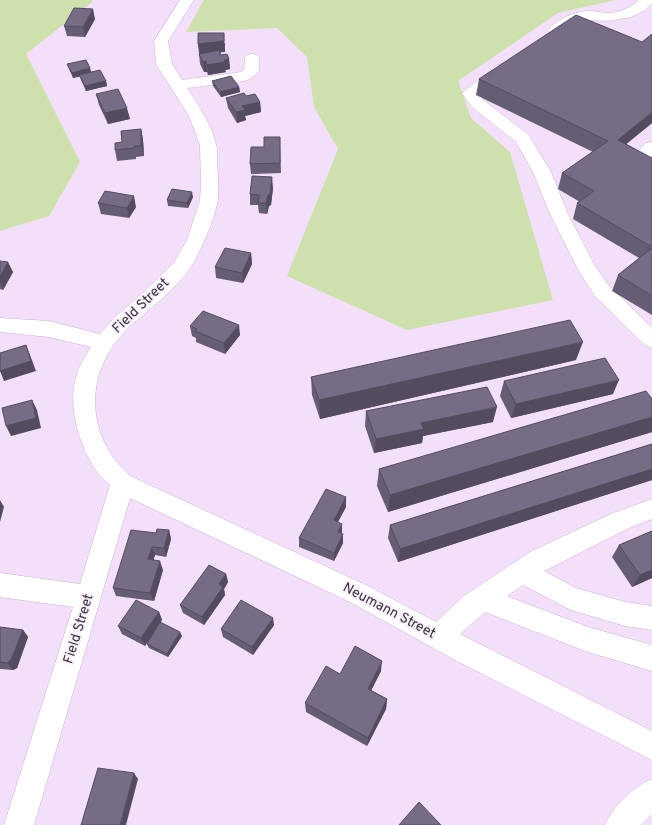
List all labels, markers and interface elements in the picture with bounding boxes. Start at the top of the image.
street label: Field Street [109,275,173,337]
street label: Neumann Street [340,579,438,643]
street label: Field Street [60,592,98,666]

